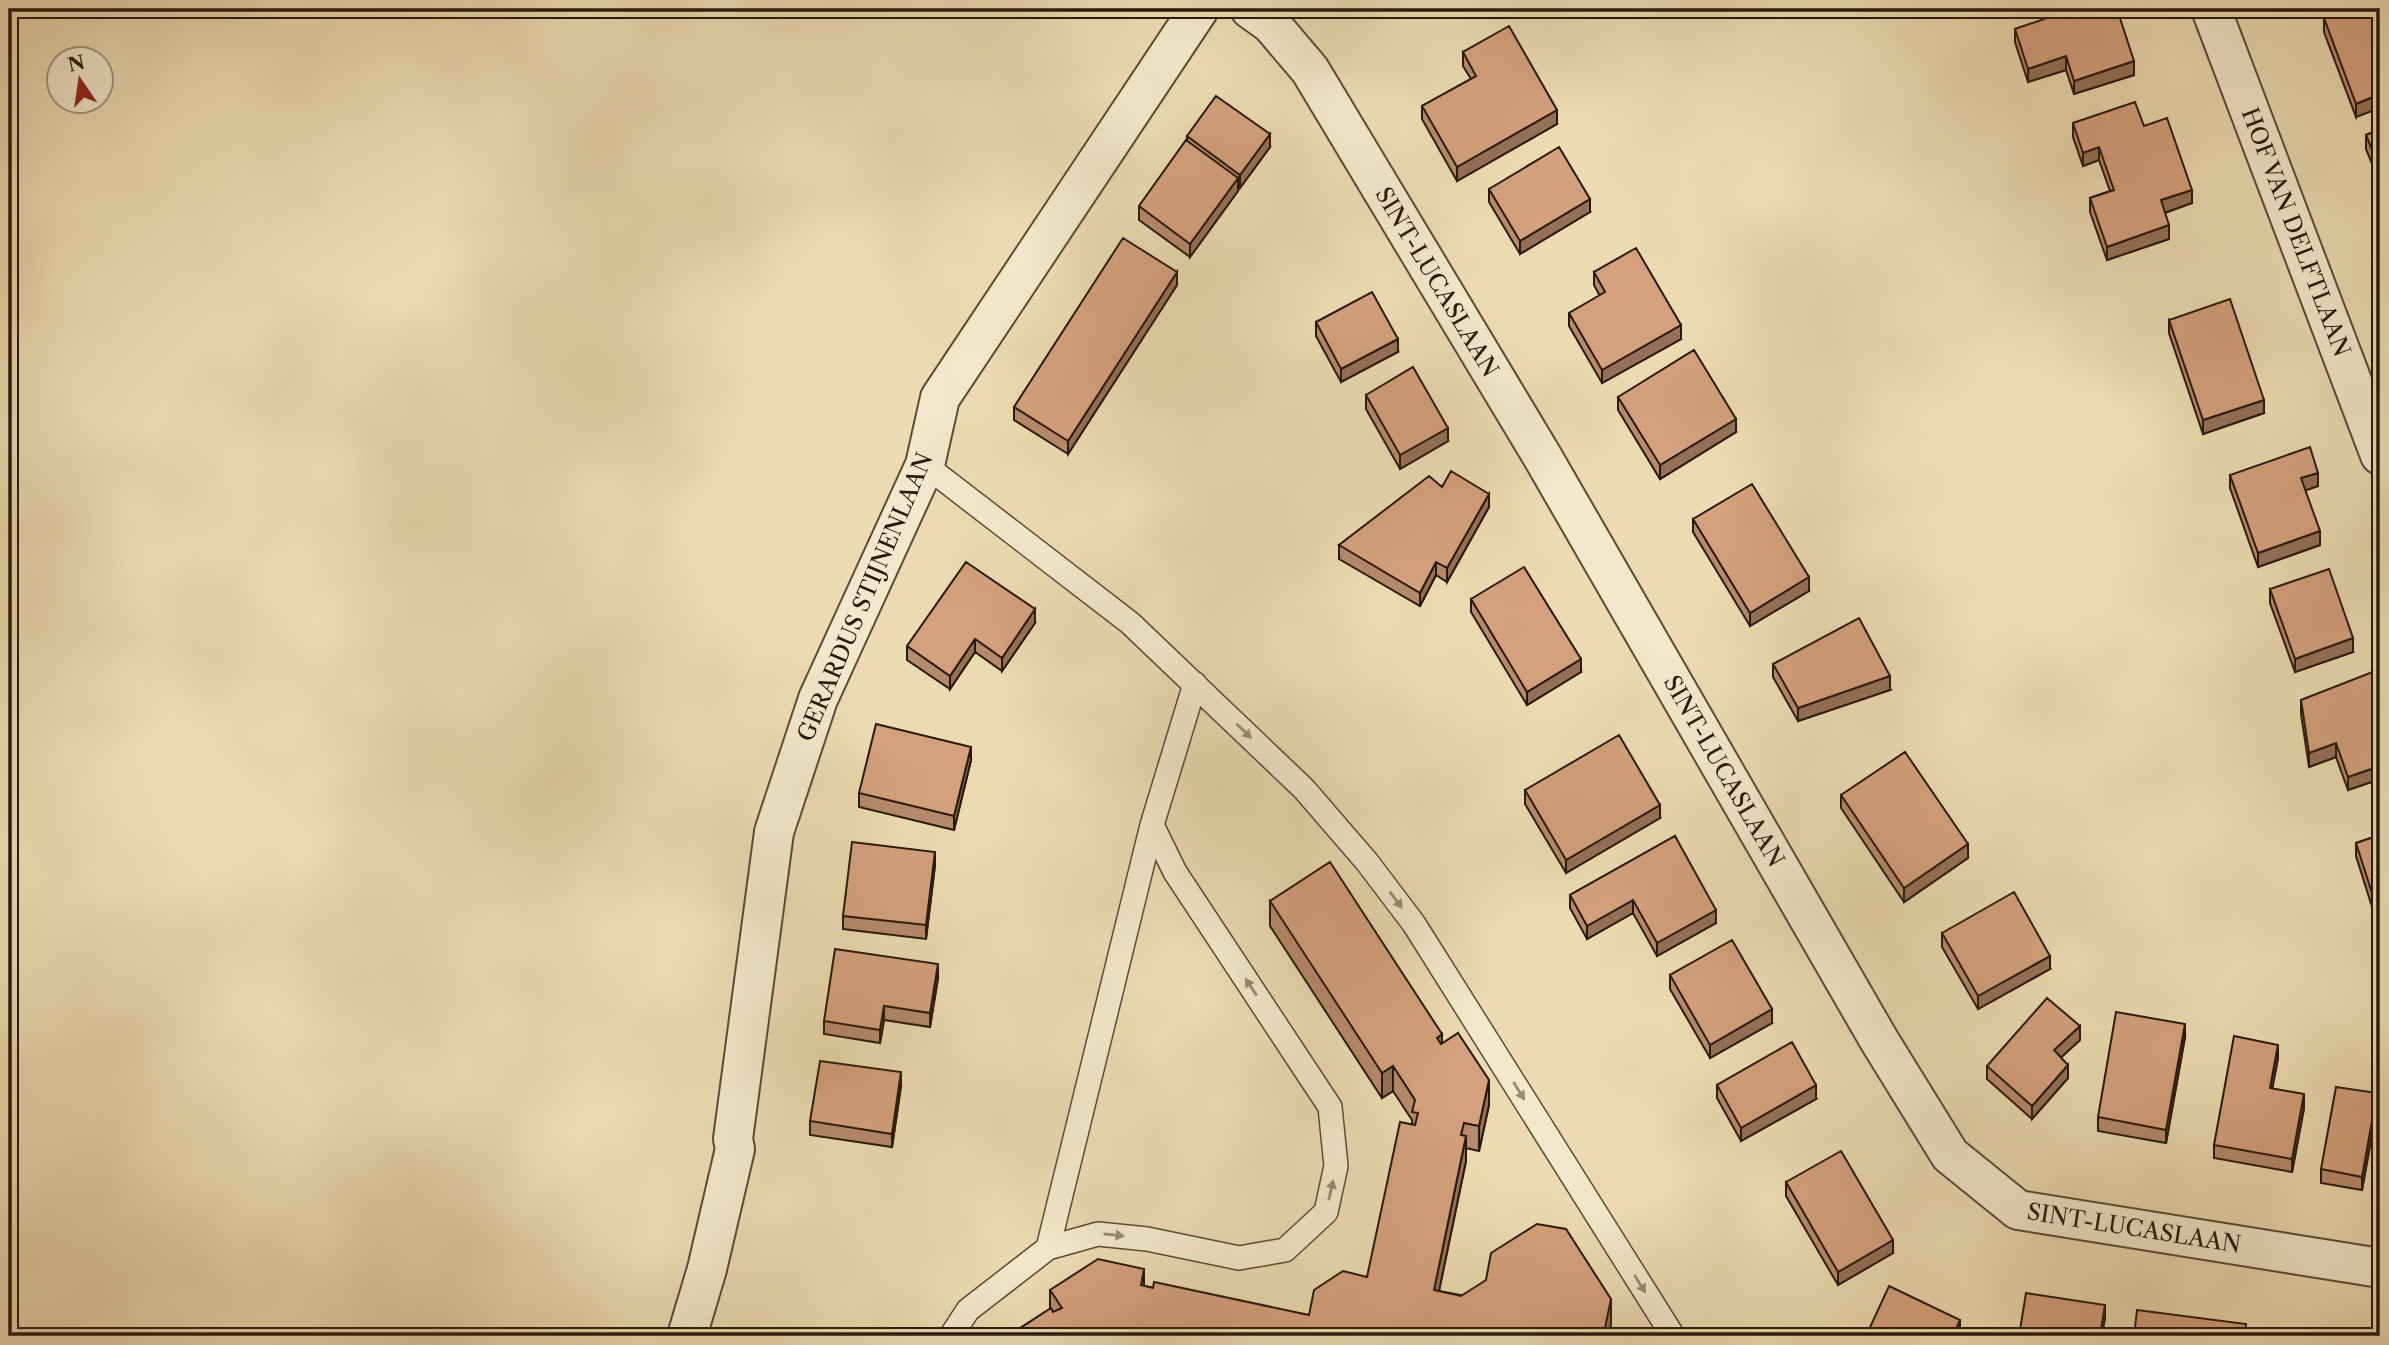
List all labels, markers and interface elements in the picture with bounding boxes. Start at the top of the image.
north arrow [46,46,116,116]
text: N [66,51,87,77]
street label: HOF VAN DELFTLAAN [2236,104,2356,360]
street label: SINT-LUCASLAAN [1369,182,1505,382]
street label: GERARDUS STIJNENLAAN [791,448,939,746]
street label: SINT-LUCASLAAN [1658,670,1790,872]
one-way arrow [1235,723,1252,739]
one-way arrow [1389,891,1403,909]
one-way arrow [1244,978,1258,996]
one-way arrow [1513,1082,1526,1101]
one-way arrow [1325,1179,1336,1201]
street label: SINT-LUCASLAAN [2025,1197,2243,1259]
one-way arrow [1103,1230,1125,1241]
one-way arrow [1634,1274,1647,1294]

